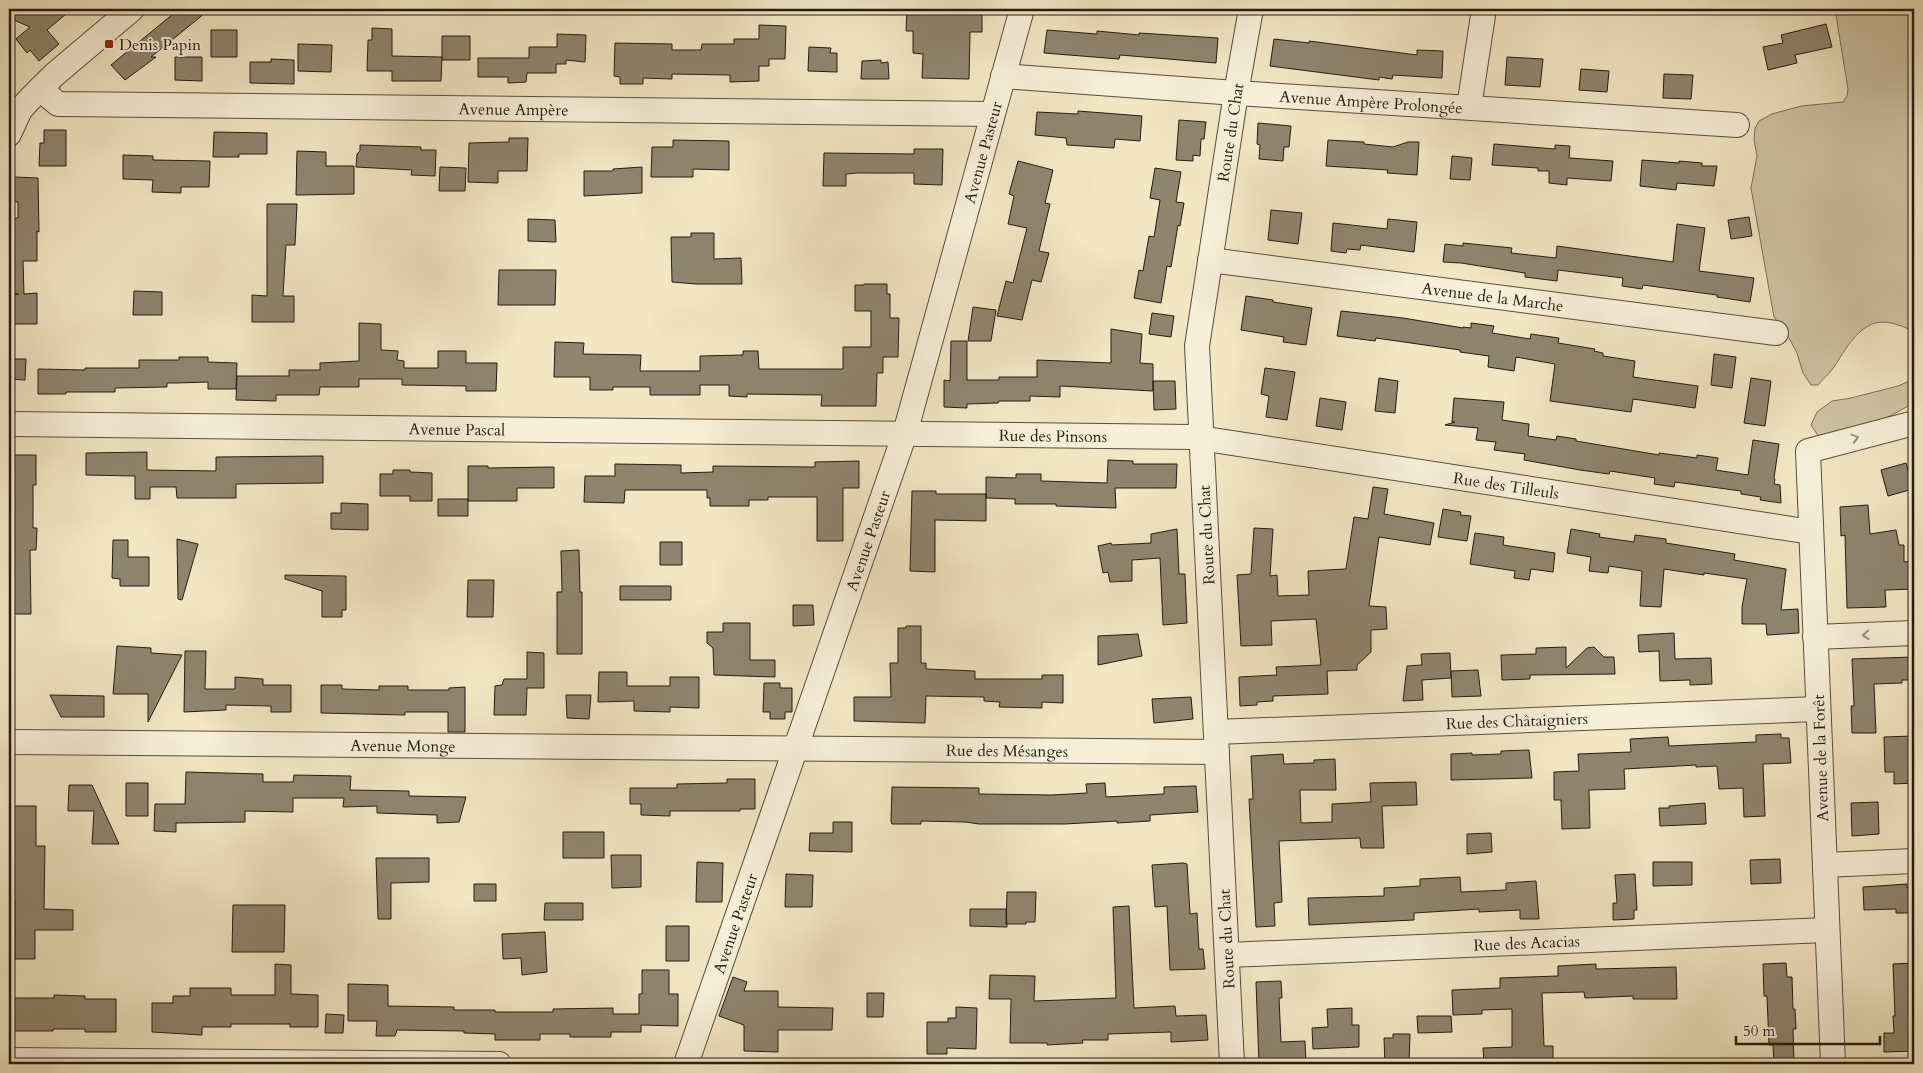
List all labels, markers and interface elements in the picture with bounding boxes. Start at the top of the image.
place label: Denis Papin [119,34,201,56]
marker: Denis Papin [103,38,115,50]
street label: Route du Chat [1212,81,1250,183]
street label: Avenue Ampère Prolongée [1279,86,1463,119]
street label: Avenue Ampère [458,98,569,121]
street label: Avenue Pasteur [959,99,1008,206]
street label: Avenue de la Marche [1420,277,1565,317]
street label: Avenue Pascal [409,418,505,441]
street label: Rue des Pinsons [999,425,1107,448]
one-way arrow [1851,434,1859,444]
street label: Rue des Tilleuls [1452,467,1561,505]
street label: Route du Chat [1193,485,1221,585]
street label: Avenue Pasteur [841,488,896,594]
one-way arrow [1861,630,1869,640]
street label: Avenue de la Forêt [1808,694,1834,822]
street label: Rue des Châtaigniers [1445,708,1588,735]
street label: Avenue Monge [350,735,456,758]
street label: Rue des Mésanges [946,740,1068,763]
street label: Avenue Pasteur [708,870,763,977]
street label: Route du Chat [1213,889,1241,989]
street label: Rue des Acacias [1473,930,1580,957]
scale bar [1736,1013,1879,1045]
text: 50 m [1743,1021,1775,1041]

